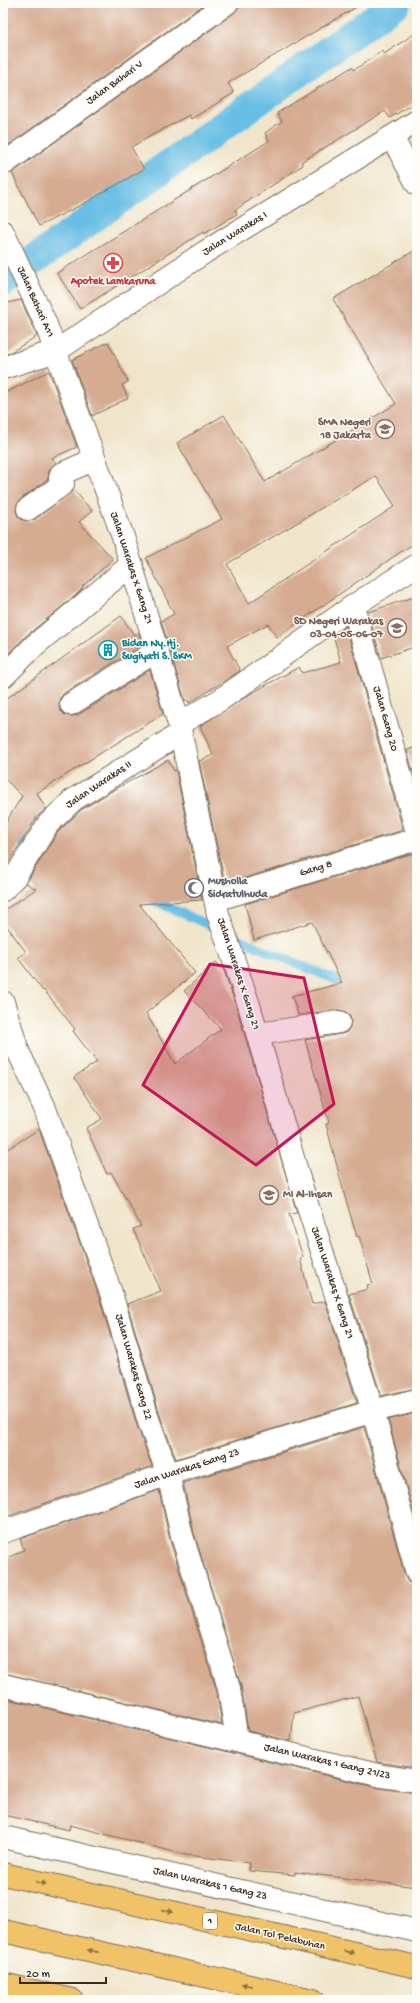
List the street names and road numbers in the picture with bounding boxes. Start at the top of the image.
street label: Jalan Bahari V [84,58,146,108]
street label: Jalan Warakas I [200,209,270,259]
street label: Jalan Bahari A11 [14,265,56,339]
street label: Jalan Warakas X Gang 21 [107,511,155,625]
street label: Jalan Gang 20 [370,685,400,753]
street label: Jalan Warakas II [64,758,134,811]
street label: Gang 8 [298,858,334,880]
street label: Jalan Warakas X Gang 21 [214,917,262,1031]
street label: Jalan Warakas X Gang 21 [308,1226,356,1340]
street label: Jalan Warakas Gang 22 [112,1313,154,1422]
street label: Jalan Warakas Gang 23 [133,1446,241,1492]
street label: Jalan Warakas 1 Gang 21/23 [263,1742,392,1782]
street label: Jalan Warakas 1 Gang 23 [152,1865,268,1903]
road number: 1 [203,1913,217,1929]
street label: Jalan Tol Pelabuhan [234,1921,327,1953]

